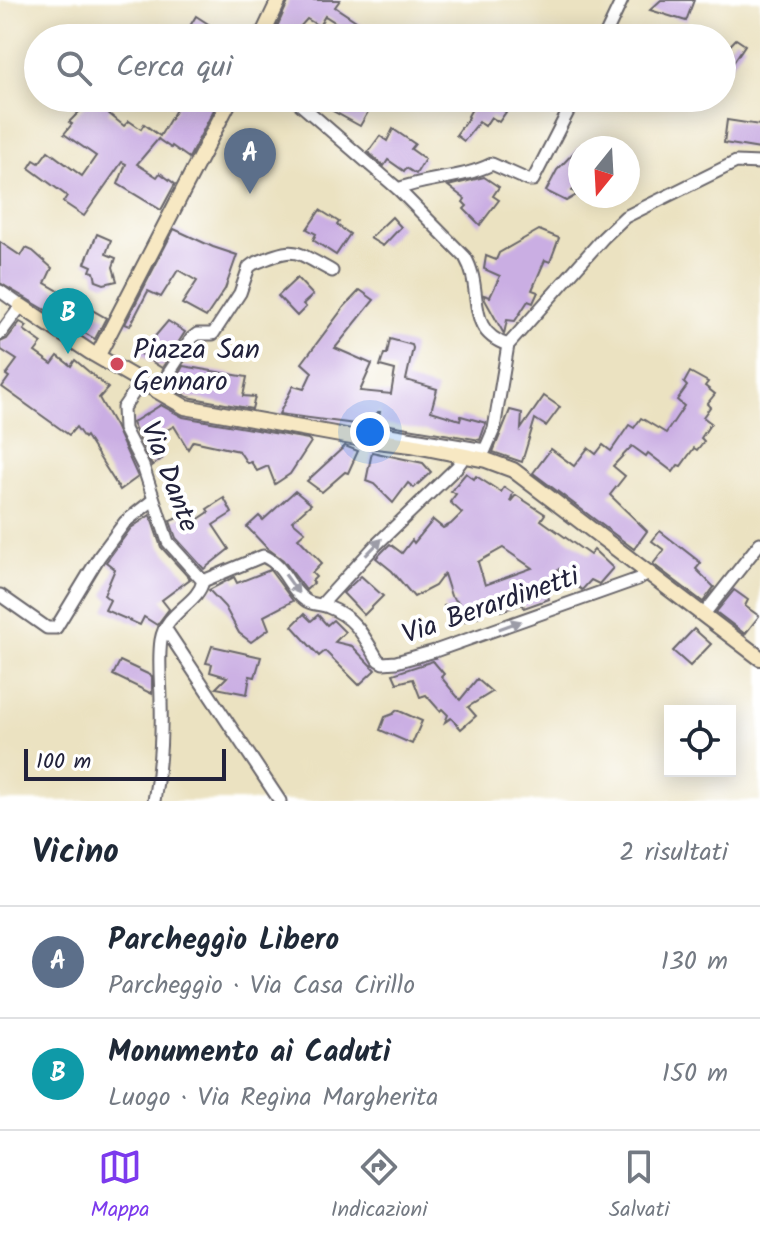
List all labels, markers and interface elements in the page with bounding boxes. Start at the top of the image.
search box [24,24,736,112]
text: Cerca qui [116,44,233,92]
icon: search [52,46,96,90]
pin: A [224,128,276,194]
north arrow [568,136,640,208]
pin: B [42,288,94,354]
place label: Piazza San Gennaro [133,328,260,405]
marker: Piazza San Gennaro [108,355,126,373]
your location [350,412,390,452]
street label: Via Dante [127,415,211,539]
one-way arrow [365,538,383,557]
street label: Via Berardinetti [396,555,587,658]
one-way arrow [283,574,299,594]
one-way arrow [498,618,522,631]
map controls [664,705,736,777]
button: locate [664,705,736,777]
scale bar [24,745,226,781]
text: 100 m [36,745,91,780]
text: Vicino [32,826,119,880]
text: 2 risultati [619,832,728,874]
text: Parcheggio Libero [108,917,339,965]
text: A [50,941,66,983]
text: 130 m [661,941,728,983]
text: Parcheggio · Via Casa Cirillo [108,965,415,1007]
text: Monumento ai Caduti [108,1029,391,1077]
text: B [50,1053,66,1095]
text: 150 m [662,1053,728,1095]
text: Luogo · Via Regina Margherita [108,1077,439,1119]
tab: Mappa [91,1145,150,1228]
tab: Indicazioni [331,1145,427,1228]
tab: Salvati [609,1145,669,1228]

